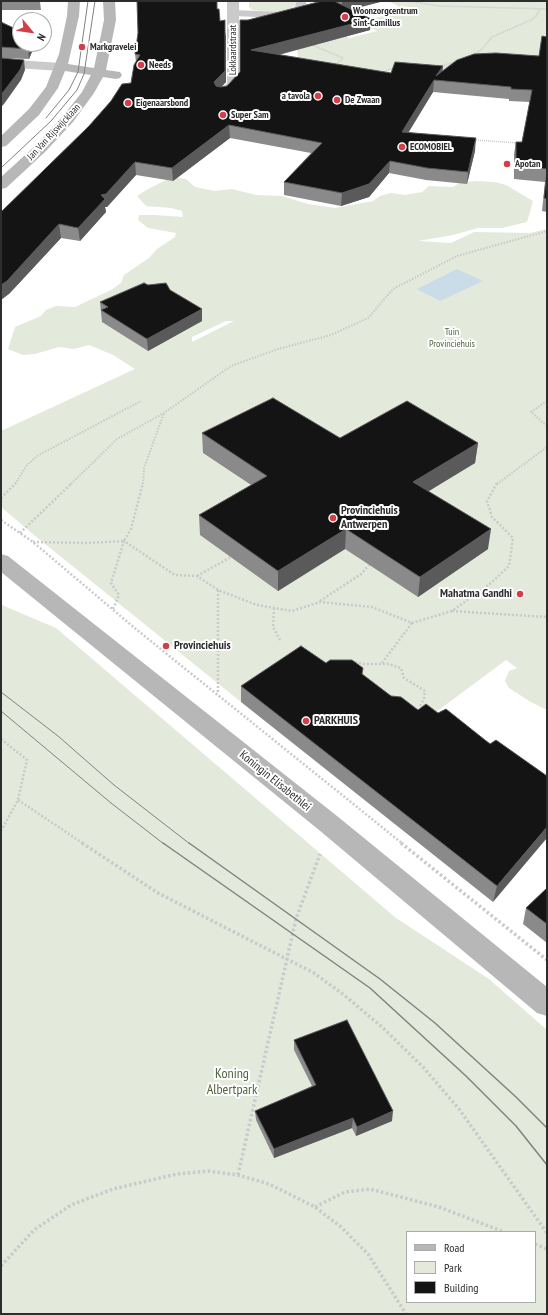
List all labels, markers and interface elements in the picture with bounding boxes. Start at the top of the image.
place label: Woonzorgcentrum Sint-Camillus [353,5,418,28]
north arrow [12,12,52,52]
marker: Woonzorgcentrum Sint-Camillus [340,12,350,22]
street label: Lokkaardstraat [227,25,239,75]
text: N [34,31,49,43]
place label: Markgravelei [90,41,136,53]
marker: Markgravelei [77,42,87,52]
place label: Needs [149,59,171,71]
marker: Needs [136,60,146,70]
place label: a tavola [282,90,310,102]
marker: a tavola [313,91,323,101]
place label: De Zwaan [345,94,380,106]
marker: De Zwaan [332,95,342,105]
place label: Eigenaarsbond [136,97,188,109]
marker: Eigenaarsbond [123,98,133,108]
street label: Jan Van Rijswijcklaan [25,101,83,163]
place label: Super Sam [231,109,269,121]
marker: Super Sam [218,110,228,120]
place label: ECOMOBIEL [410,141,452,153]
marker: ECOMOBIEL [397,142,407,152]
place label: Apotan [515,158,540,170]
marker: Apotan [502,159,512,169]
park label: Tuin Provinciehuis [429,326,475,350]
place label: Provinciehuis Antwerpen [341,504,398,532]
marker: Provinciehuis Antwerpen [328,513,338,523]
place label: Mahatma Gandhi [440,587,512,601]
marker: Mahatma Gandhi [515,589,525,599]
place label: Provinciehuis [174,639,231,653]
marker: Provinciehuis [161,641,171,651]
place label: PARKHUIS [314,714,358,728]
marker: PARKHUIS [301,716,311,726]
street label: Koningin Elisabethlei [236,748,314,814]
park label: Koning Albertpark [207,1066,257,1098]
legend [406,1231,536,1303]
text: Road [444,1240,464,1255]
text: Park [444,1260,462,1275]
text: Building [444,1280,479,1295]

